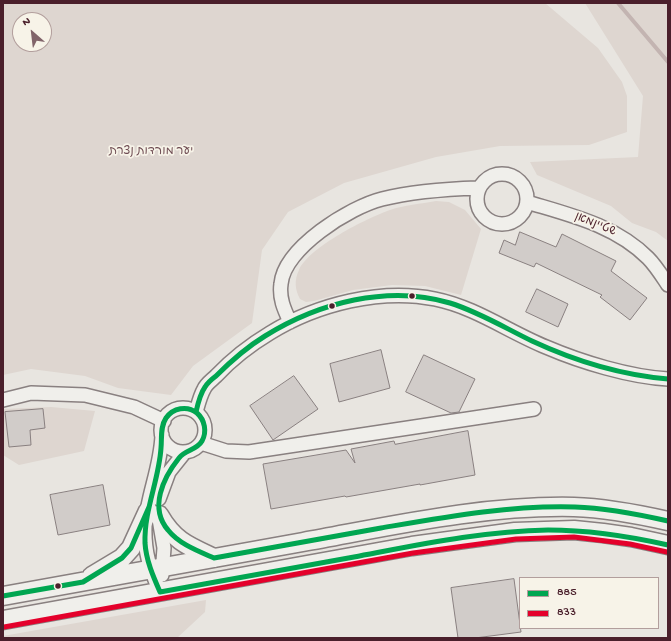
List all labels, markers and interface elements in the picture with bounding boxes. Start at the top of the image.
north arrow [12,12,52,52]
text: N [21,15,33,29]
park label: יער מורדות נצרת [109,145,193,159]
street label: שטיינמאן [572,210,618,240]
unlabelled marker [407,291,417,301]
unlabelled marker [327,301,337,311]
legend [519,577,659,629]
unlabelled marker [53,581,63,591]
text: 885 [557,586,576,600]
text: 833 [557,606,576,620]

